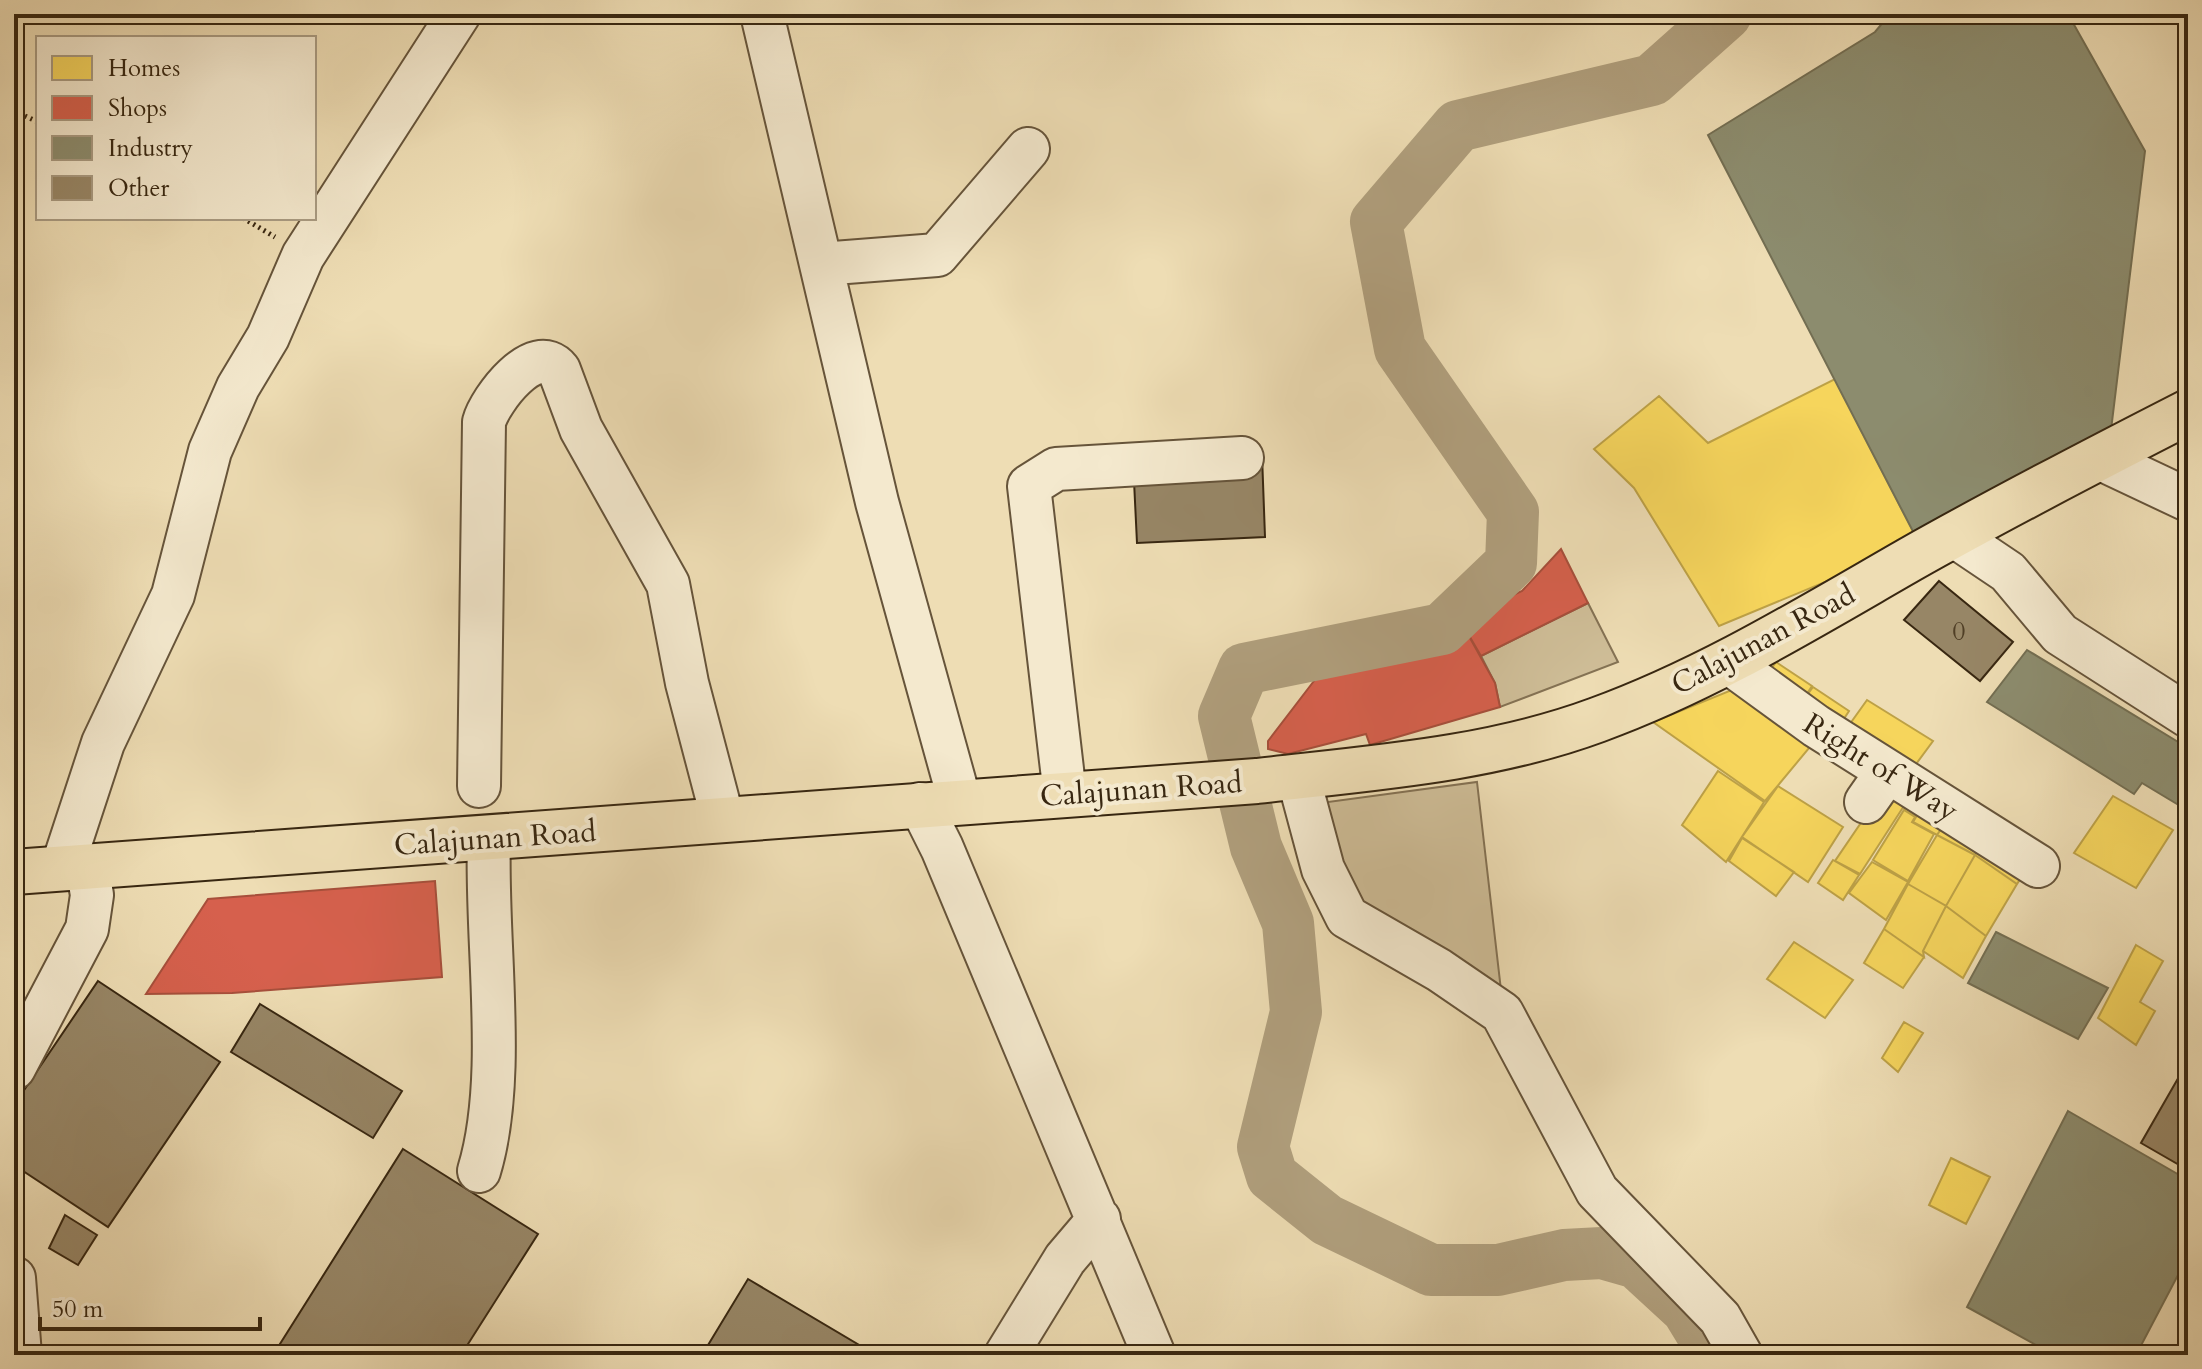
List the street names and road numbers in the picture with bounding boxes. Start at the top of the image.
street label: Calajunan Road [1664,574,1862,705]
street label: Right of Way [1795,704,1966,831]
street label: Calajunan Road [1039,762,1243,817]
street label: Calajunan Road [393,811,597,866]

